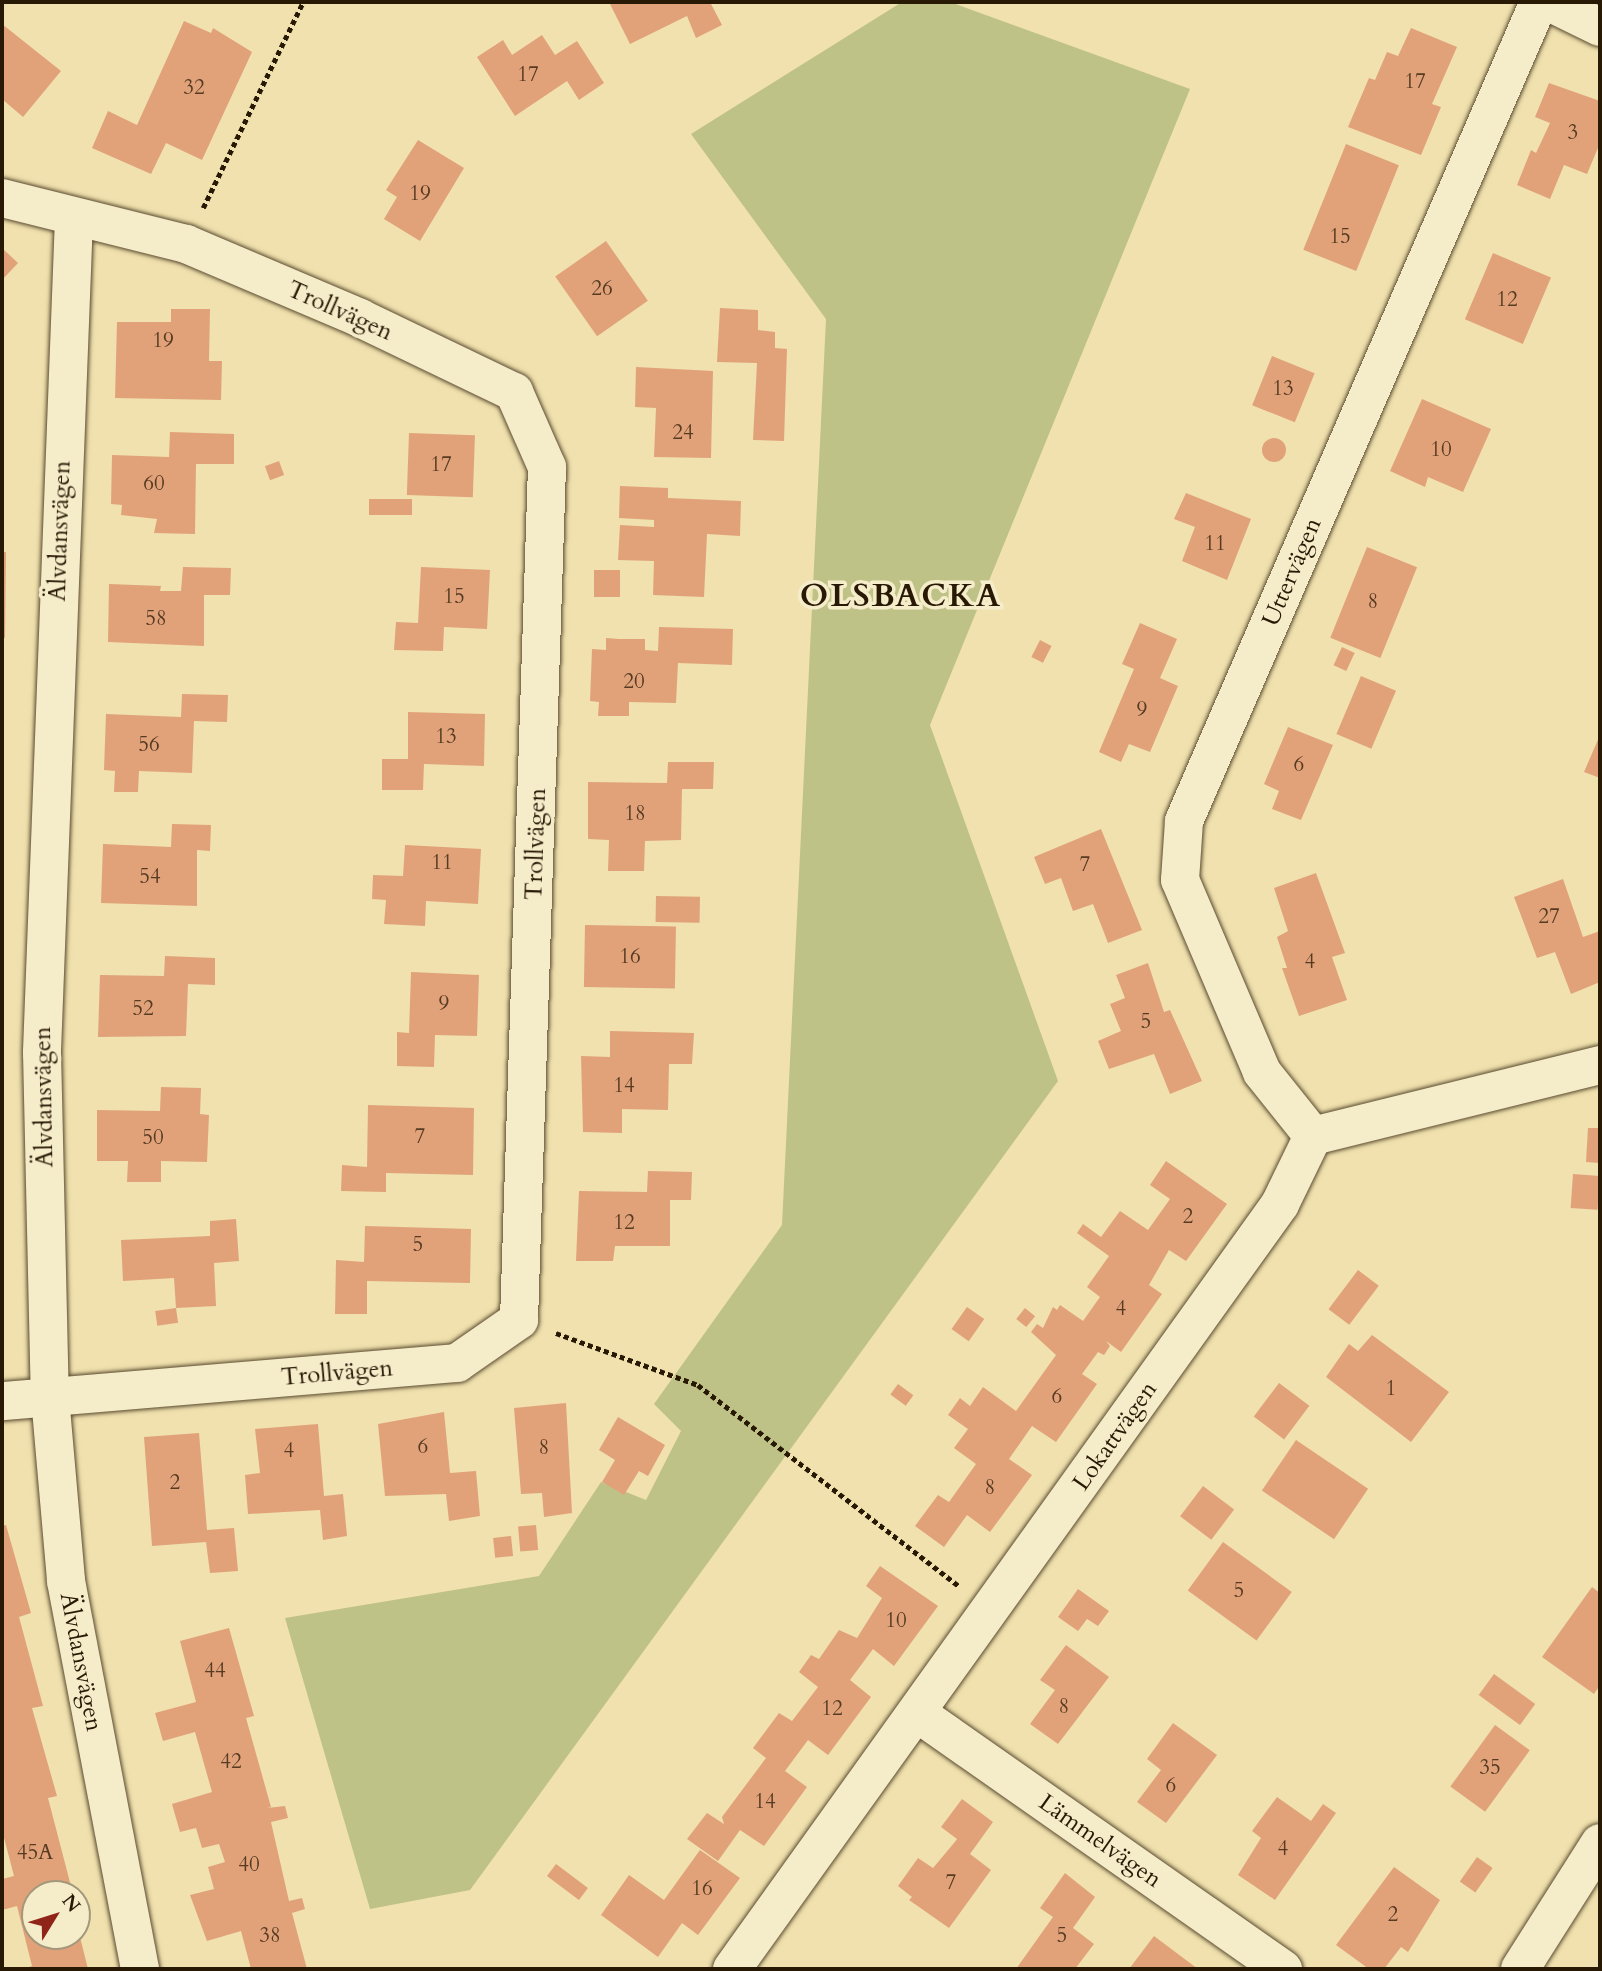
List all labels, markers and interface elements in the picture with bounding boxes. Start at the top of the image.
house number: 17 [517,62,539,88]
house number: 17 [1404,69,1426,95]
house number: 32 [183,75,205,101]
house number: 3 [1568,120,1578,146]
house number: 19 [409,181,431,207]
house number: 15 [1329,224,1351,250]
street label: Trollvägen [283,275,397,347]
house number: 26 [591,276,613,302]
house number: 12 [1496,287,1518,313]
house number: 19 [152,328,174,354]
house number: 13 [1272,376,1294,402]
house number: 24 [672,420,694,446]
house number: 10 [1430,437,1452,463]
house number: 17 [430,452,452,478]
street label: Älvdansvägen [43,460,77,602]
house number: 60 [143,471,165,497]
street label: Uttervägen [1256,513,1328,631]
house number: 11 [1204,531,1226,557]
district label: OLSBACKA [801,577,1001,615]
house number: 15 [443,584,465,610]
house number: 8 [1368,589,1378,615]
house number: 58 [145,606,167,632]
house number: 20 [623,669,645,695]
house number: 9 [1137,697,1147,723]
house number: 13 [435,724,457,750]
house number: 56 [138,732,160,758]
house number: 6 [1294,752,1304,778]
street label: Trollvägen [520,787,552,901]
house number: 18 [624,801,646,827]
house number: 11 [431,850,453,876]
house number: 7 [1080,852,1090,878]
house number: 54 [139,864,161,890]
house number: 27 [1538,904,1560,930]
house number: 16 [619,944,641,970]
house number: 4 [1305,949,1315,975]
house number: 9 [439,991,449,1017]
house number: 52 [132,996,154,1022]
house number: 5 [1141,1009,1151,1035]
street label: Älvdansvägen [28,1026,60,1168]
house number: 14 [613,1073,635,1099]
house number: 7 [415,1124,425,1150]
house number: 50 [142,1125,164,1151]
house number: 2 [1183,1204,1193,1230]
house number: 12 [613,1210,635,1236]
house number: 5 [413,1232,423,1258]
house number: 4 [1116,1296,1126,1322]
street label: Trollvägen [280,1354,394,1392]
street label: Lokattvägen [1067,1376,1163,1496]
house number: 1 [1386,1376,1396,1402]
house number: 6 [1052,1384,1062,1410]
house number: 6 [418,1434,428,1460]
house number: 8 [539,1435,549,1461]
house number: 4 [284,1438,294,1464]
house number: 2 [170,1470,180,1496]
house number: 8 [985,1475,995,1501]
house number: 5 [1234,1578,1244,1604]
street label: Älvdansvägen [53,1590,109,1734]
house number: 10 [885,1608,907,1634]
house number: 44 [204,1658,226,1684]
house number: 8 [1059,1694,1069,1720]
house number: 12 [821,1696,843,1722]
house number: 42 [220,1749,242,1775]
house number: 35 [1479,1755,1501,1781]
house number: 6 [1166,1773,1176,1799]
street label: Lämmelvägen [1033,1788,1167,1894]
house number: 14 [754,1789,776,1815]
house number: 4 [1278,1836,1288,1862]
house number: 45A [17,1840,53,1866]
house number: 40 [238,1852,260,1878]
house number: 7 [946,1870,956,1896]
house number: 16 [691,1876,713,1902]
north arrow [21,1880,91,1950]
text: N [56,1889,86,1918]
house number: 2 [1388,1902,1398,1928]
house number: 38 [259,1923,281,1949]
house number: 5 [1057,1923,1067,1949]

